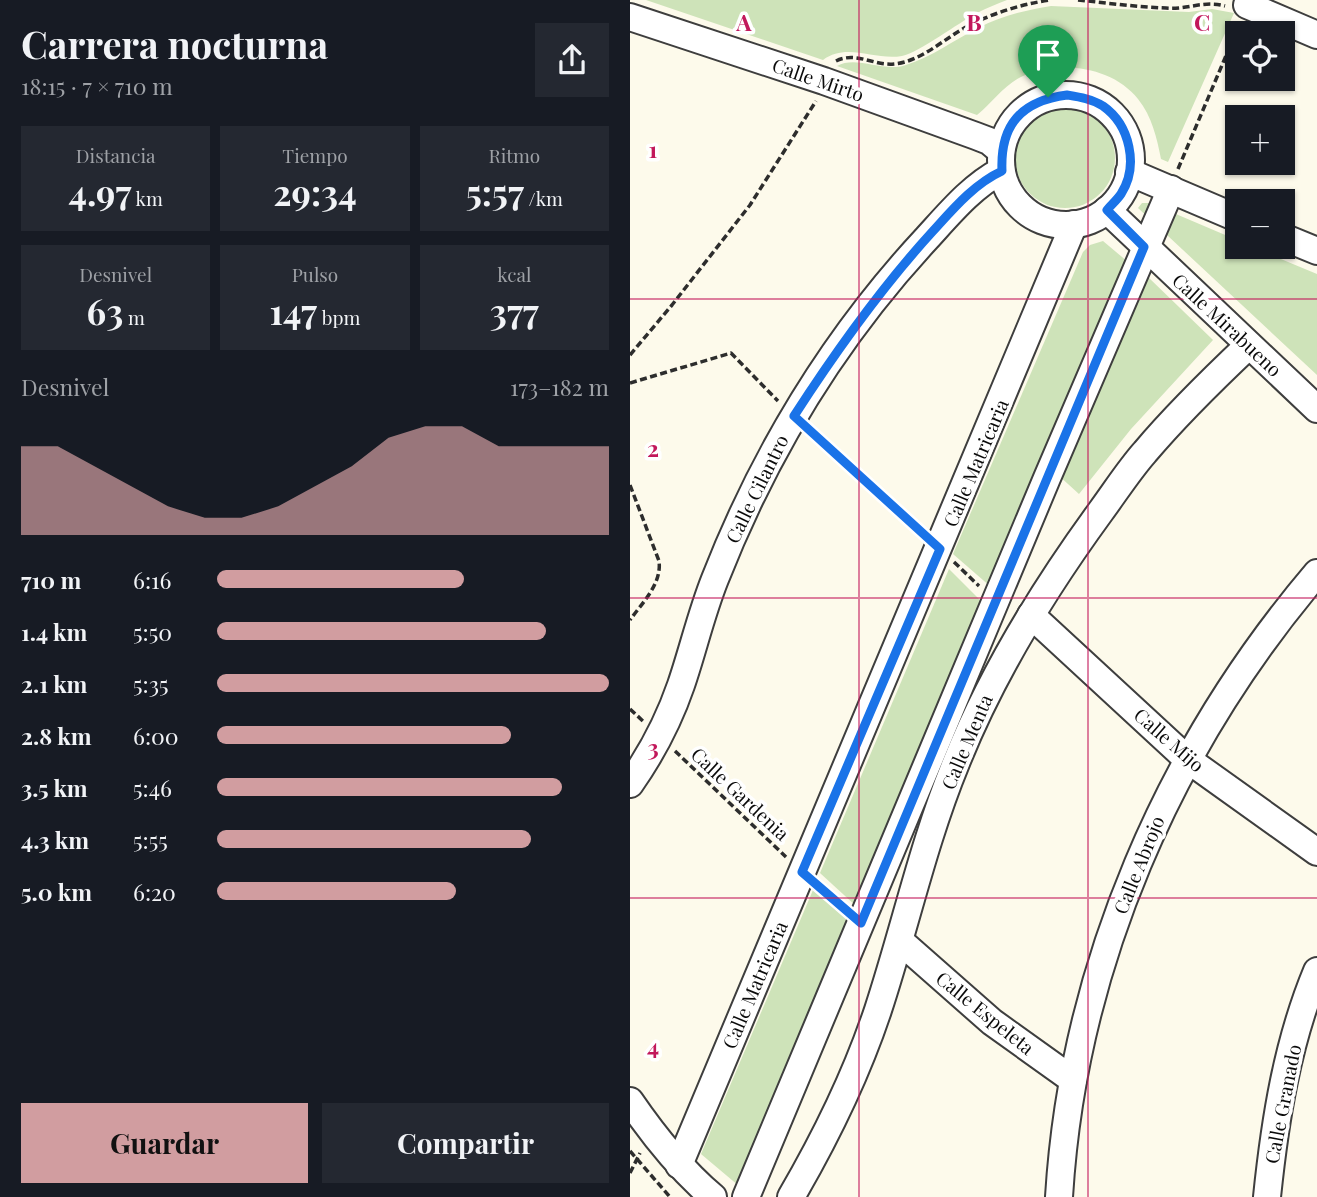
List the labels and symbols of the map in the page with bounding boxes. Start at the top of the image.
text: A [735,6,752,37]
text: B [966,6,982,37]
text: C [1194,6,1210,37]
pin [1018,25,1078,97]
street label: Calle Mirto [769,51,868,107]
text: 1 [649,133,658,164]
street label: Calle Mirabueno [1167,267,1288,382]
street label: Calle Matricaria [936,394,1014,530]
street label: Calle Cilantro [719,430,794,547]
text: 2 [647,432,659,463]
street label: Calle Menta [934,690,998,793]
street label: Calle Mijo [1129,701,1210,777]
text: 3 [647,731,659,762]
street label: Calle Gardenia [686,741,796,846]
street label: Calle Abrojo [1107,812,1170,918]
street label: Calle Matricaria [715,916,793,1052]
street label: Calle Espeleta [931,965,1041,1060]
text: 4 [647,1030,659,1061]
street label: Calle Granado [1258,1042,1306,1166]

